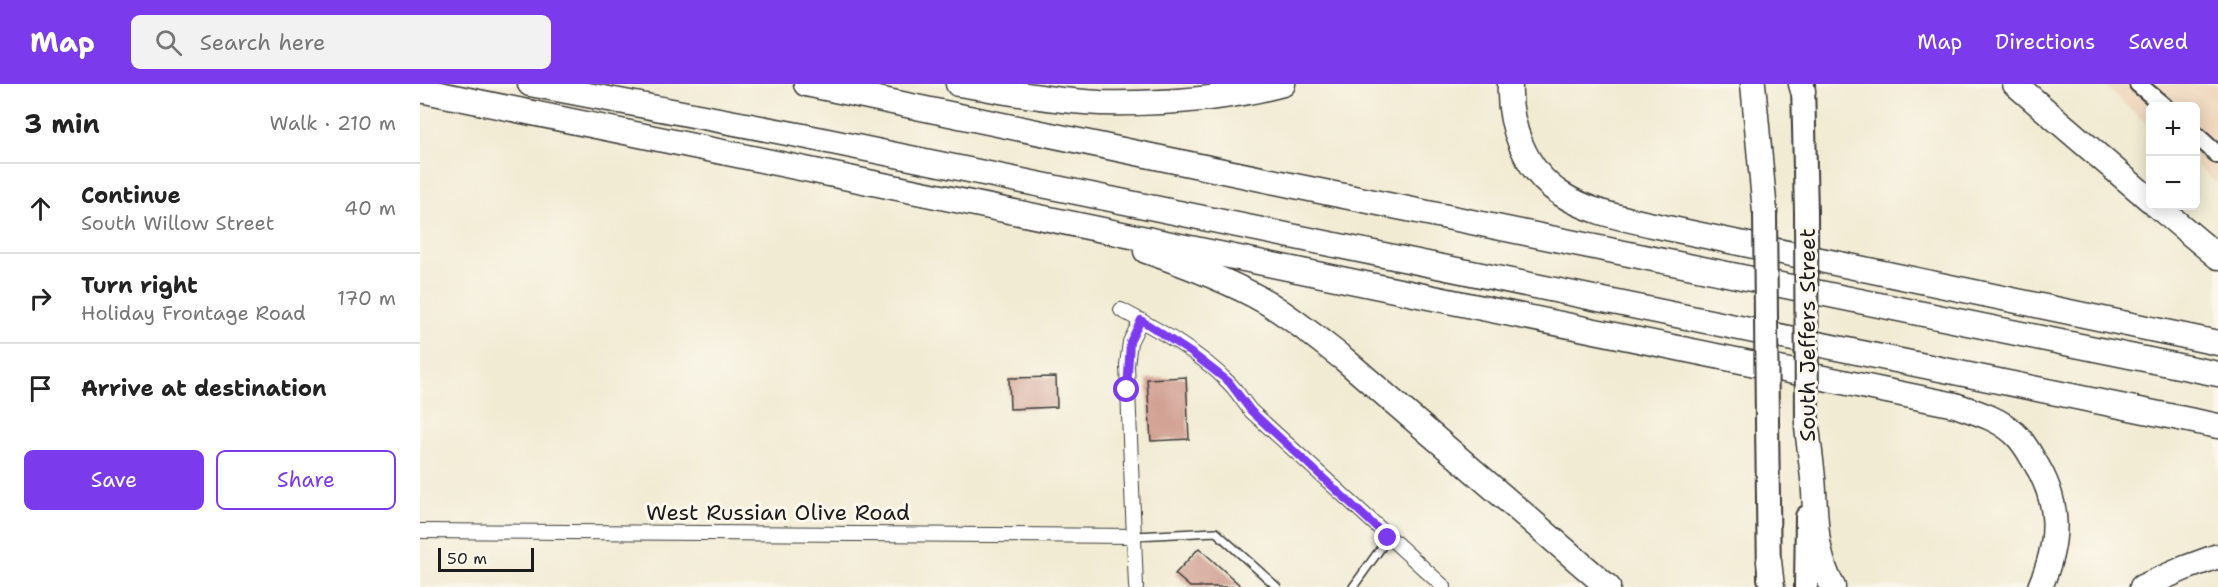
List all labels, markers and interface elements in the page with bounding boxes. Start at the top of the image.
search box [131,15,551,69]
text: Map [30,23,95,61]
icon: search [152,26,185,59]
text: Search here [200,28,325,57]
text: Map [1917,28,1962,56]
text: Directions [1995,28,2095,56]
text: Saved [2128,28,2188,56]
map controls [2146,102,2200,210]
button: + [2146,102,2200,156]
text: 3 min [24,106,100,141]
text: Walk · 210 m [270,110,396,136]
button: − [2146,156,2200,210]
text: Continue [81,181,181,210]
icon: ahead [24,192,57,225]
text: 40 m [344,195,396,221]
text: South Willow Street [81,210,274,236]
street label: South Jeffers Street [1793,228,1822,442]
text: Turn right [81,271,198,300]
icon: right [24,282,57,315]
text: 170 m [337,285,396,311]
text: Holiday Frontage Road [81,300,306,326]
icon: arrive [24,372,57,405]
text: Arrive at destination [81,374,327,403]
route start [1113,376,1139,402]
button: Save [24,450,204,510]
button: Share [216,450,396,510]
street label: West Russian Olive Road [646,498,910,527]
route end [1374,524,1400,550]
scale bar [438,545,534,572]
text: 50 m [447,548,487,569]

